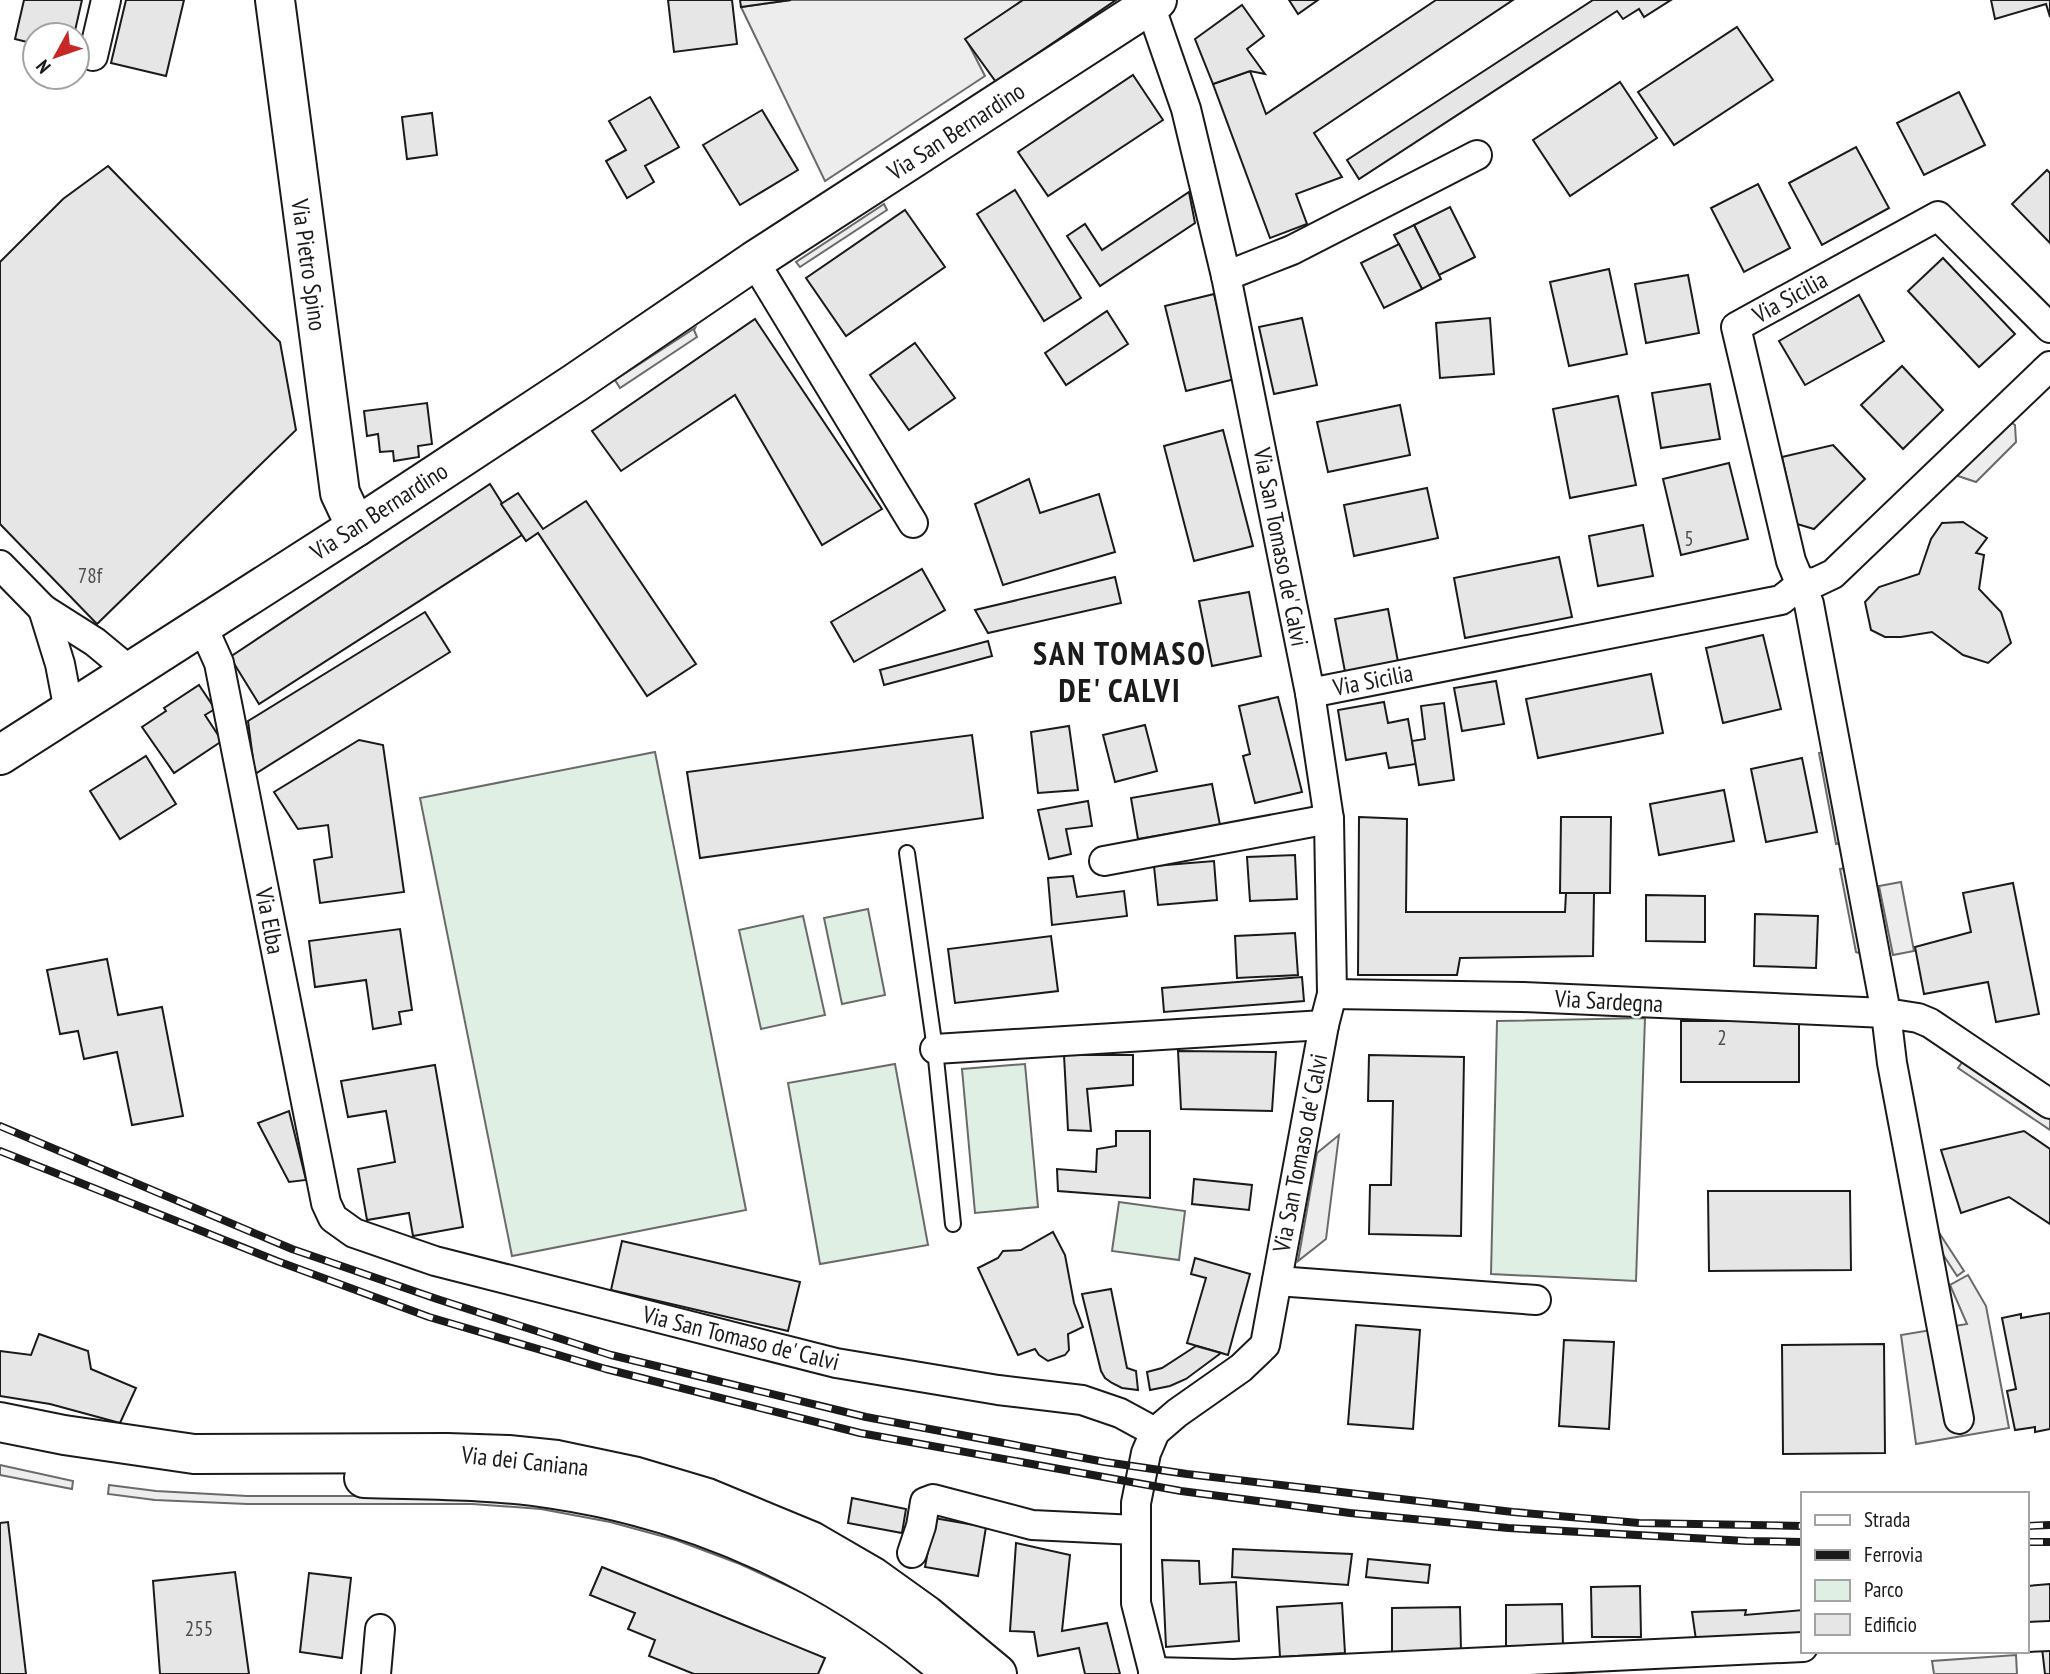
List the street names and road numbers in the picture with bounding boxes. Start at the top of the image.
street label: Via San Bernardino [881,75,1030,187]
street label: Via Pietro Spino [284,196,334,333]
street label: Via Sicilia [1746,264,1833,331]
street label: Via San Tomaso de' Calvi [1246,444,1315,649]
street label: Via San Bernardino [304,455,453,567]
street label: Via Sicilia [1329,657,1416,703]
street label: Via Elba [248,884,292,957]
street label: Via Sardegna [1553,983,1664,1019]
street label: Via San Tomaso de' Calvi [1265,1051,1334,1256]
street label: Via San Tomaso de' Calvi [639,1298,843,1377]
street label: Via dei Caniana [459,1439,590,1483]

